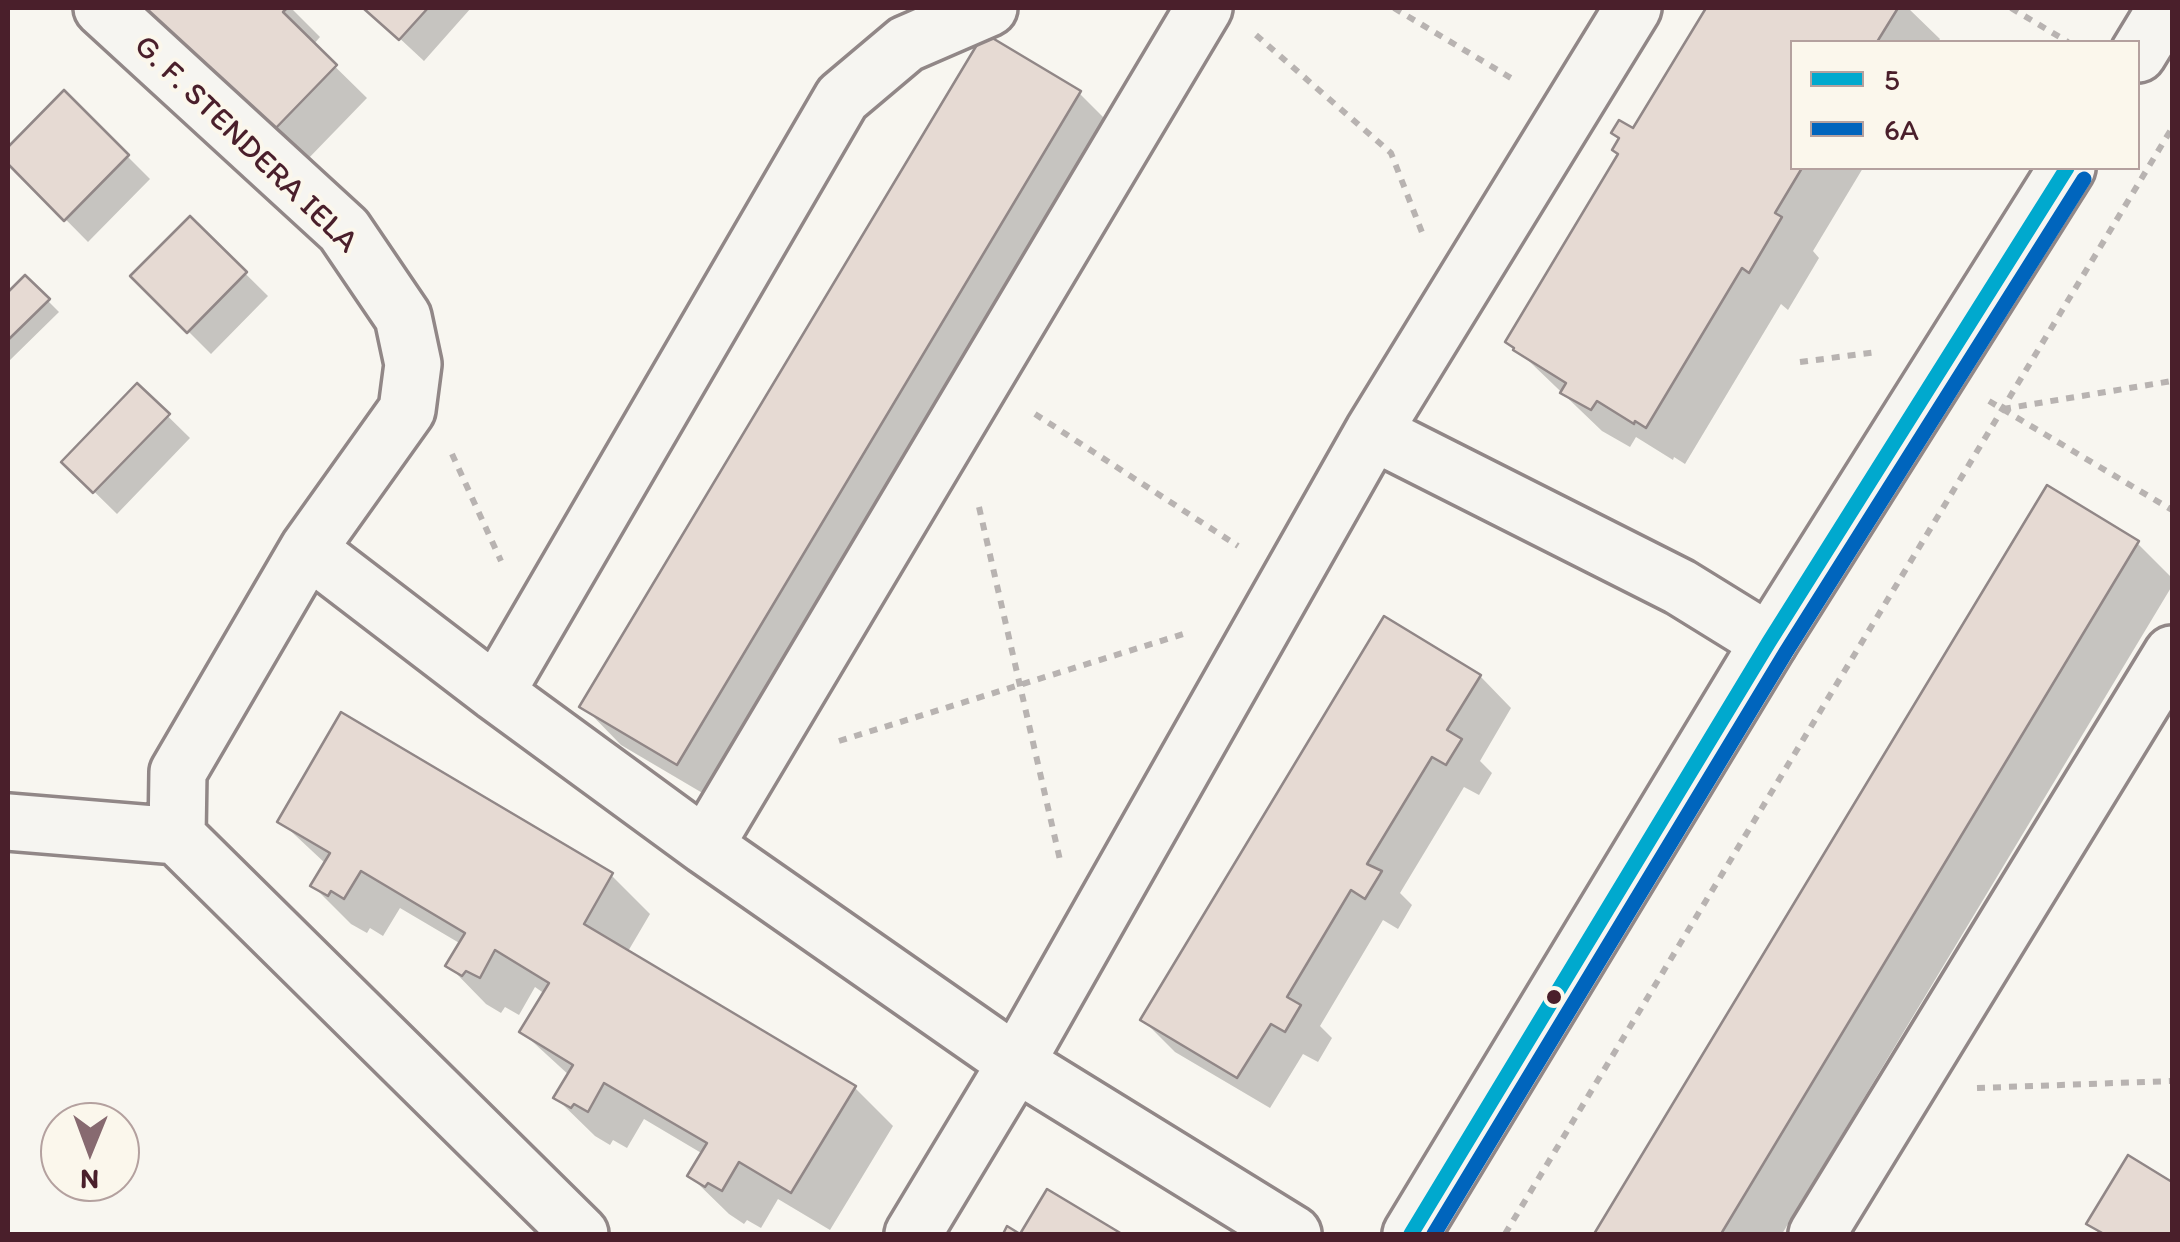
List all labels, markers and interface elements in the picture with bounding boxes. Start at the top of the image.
street label: G. F. STENDERA IELA [125,28,365,262]
legend [1790,40,2140,170]
text: 5 [1884,61,1900,98]
text: 6A [1884,111,1919,148]
unlabelled marker [1544,987,1564,1007]
north arrow [40,1102,140,1202]
text: N [80,1163,99,1197]

